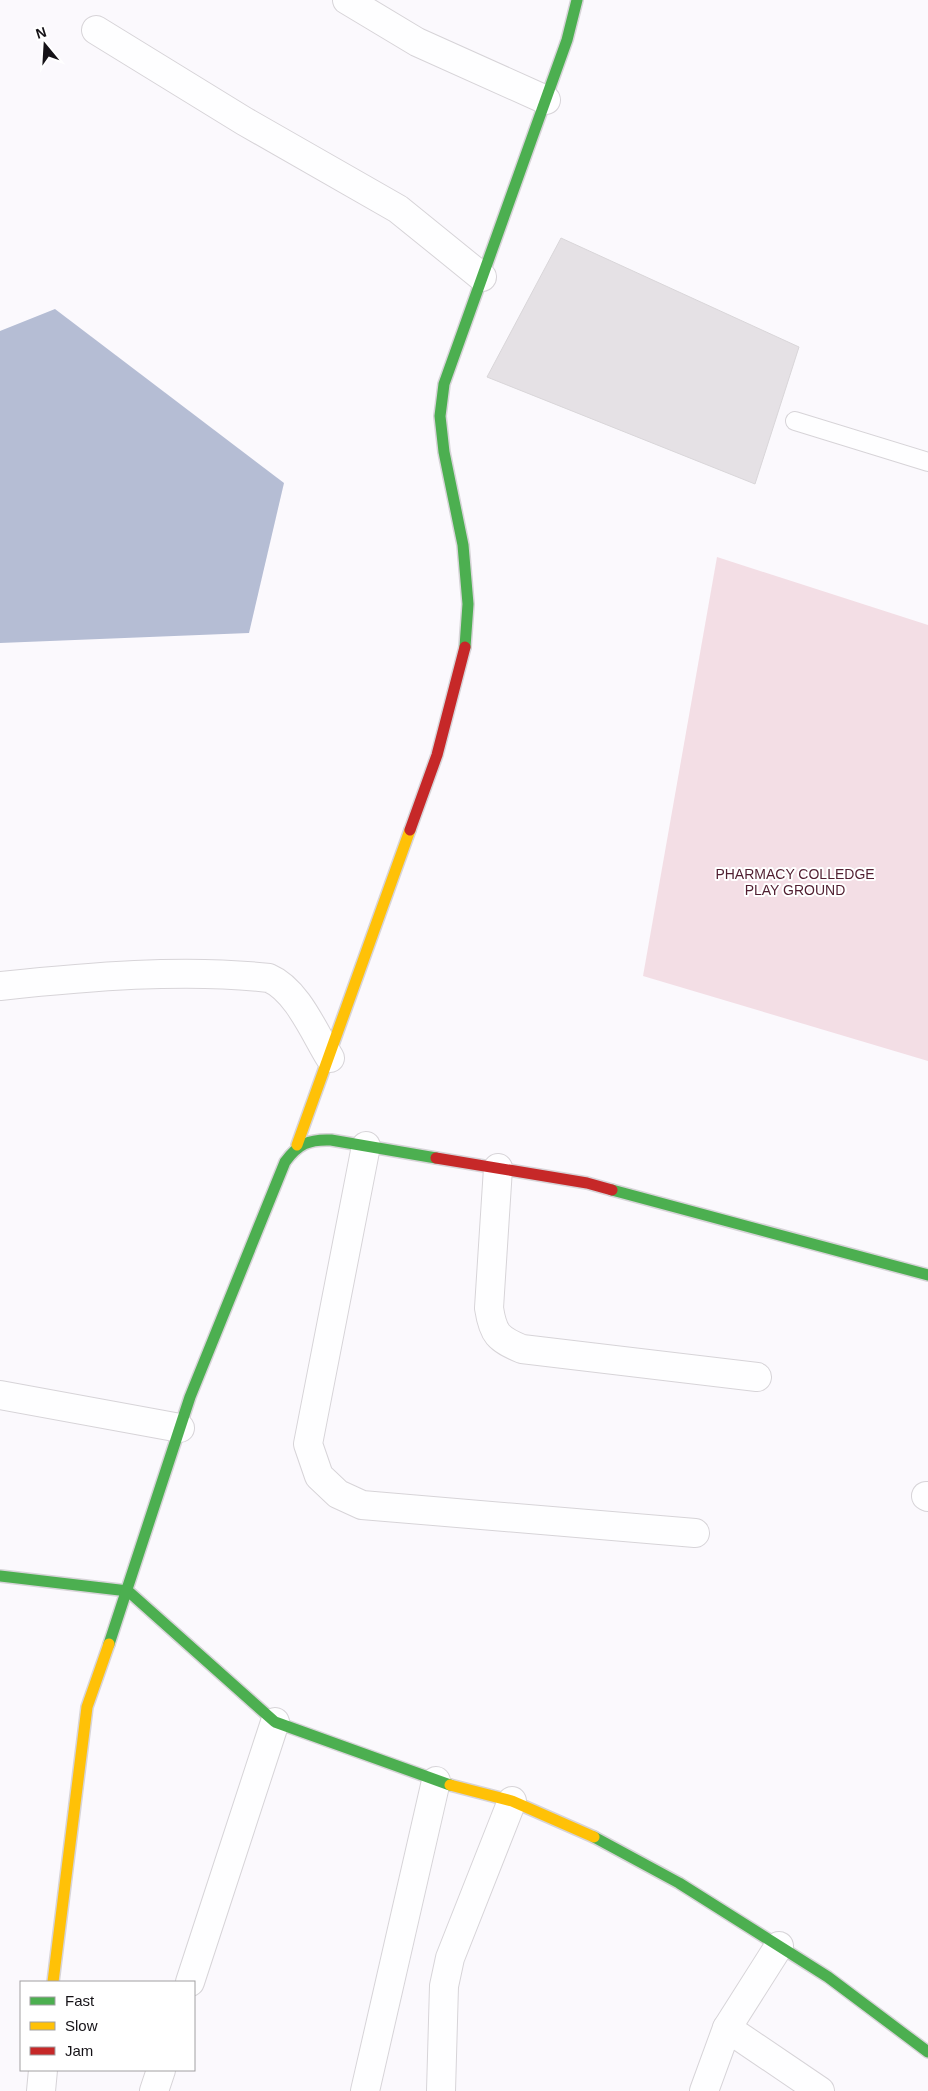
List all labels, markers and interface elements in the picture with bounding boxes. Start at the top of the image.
north arrow [20,20,70,70]
text: N [34,23,48,42]
park label: PHARMACY COLLEDGE PLAY GROUND [715,866,875,898]
legend [20,1981,195,2071]
text: Fast [65,1992,95,2009]
text: Slow [65,2017,98,2034]
text: Jam [65,2042,93,2059]

